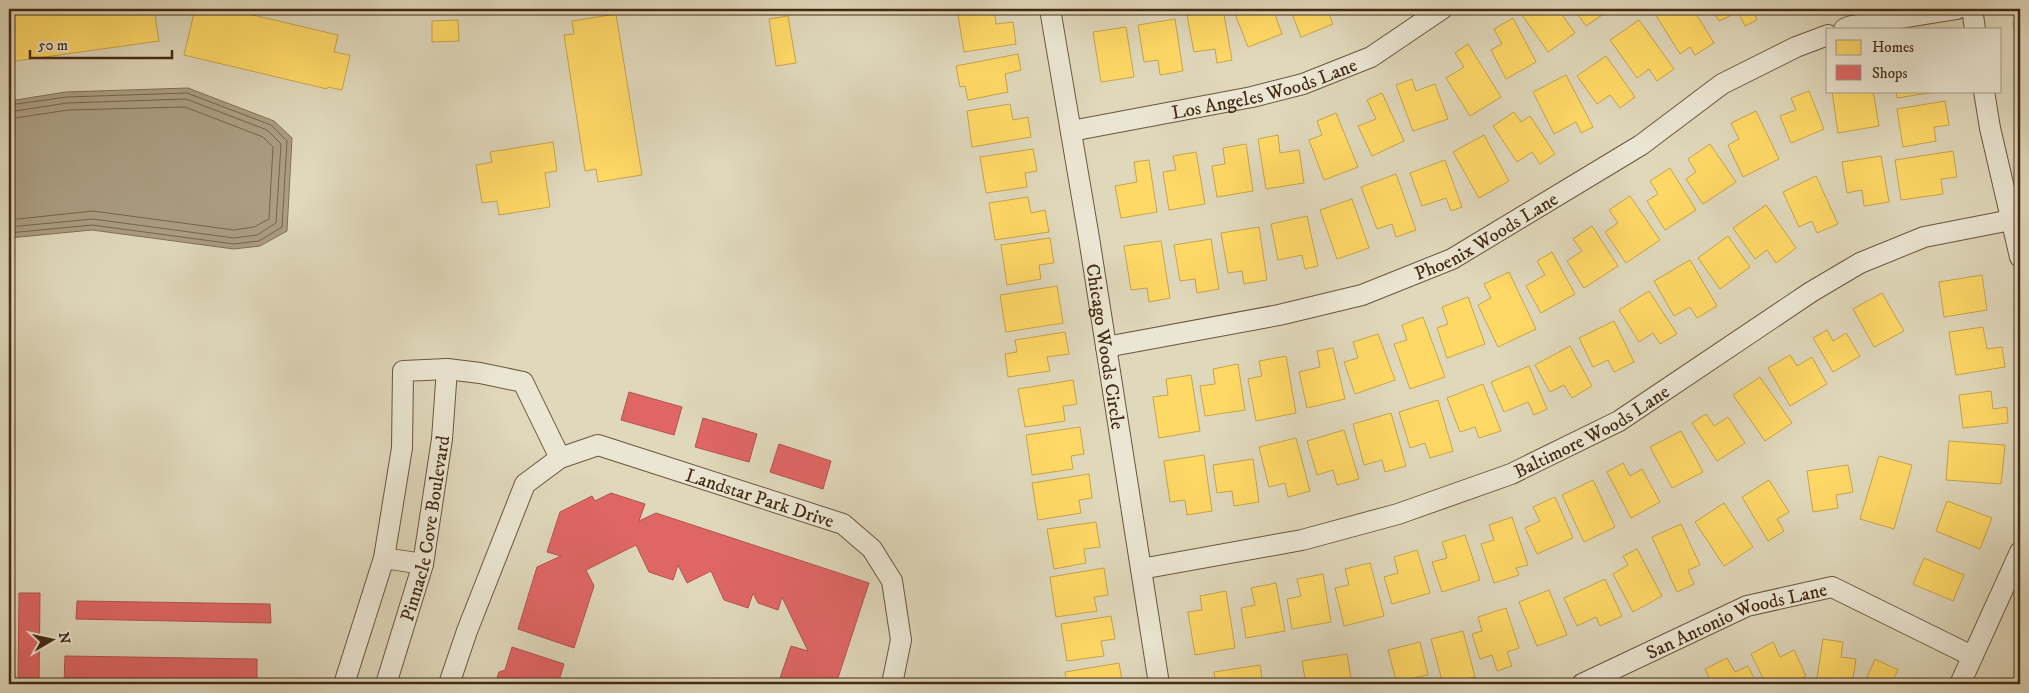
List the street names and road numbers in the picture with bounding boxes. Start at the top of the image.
street label: Los Angeles Woods Lane [1170,54,1361,125]
street label: Phoenix Woods Lane [1412,188,1563,286]
street label: Chicago Woods Circle [1080,262,1129,431]
street label: Baltimore Woods Lane [1510,381,1674,484]
street label: Pinnacle Cove Boulevard [396,434,455,624]
street label: Landstar Park Drive [682,464,837,533]
street label: San Antonio Woods Lane [1643,578,1829,665]

